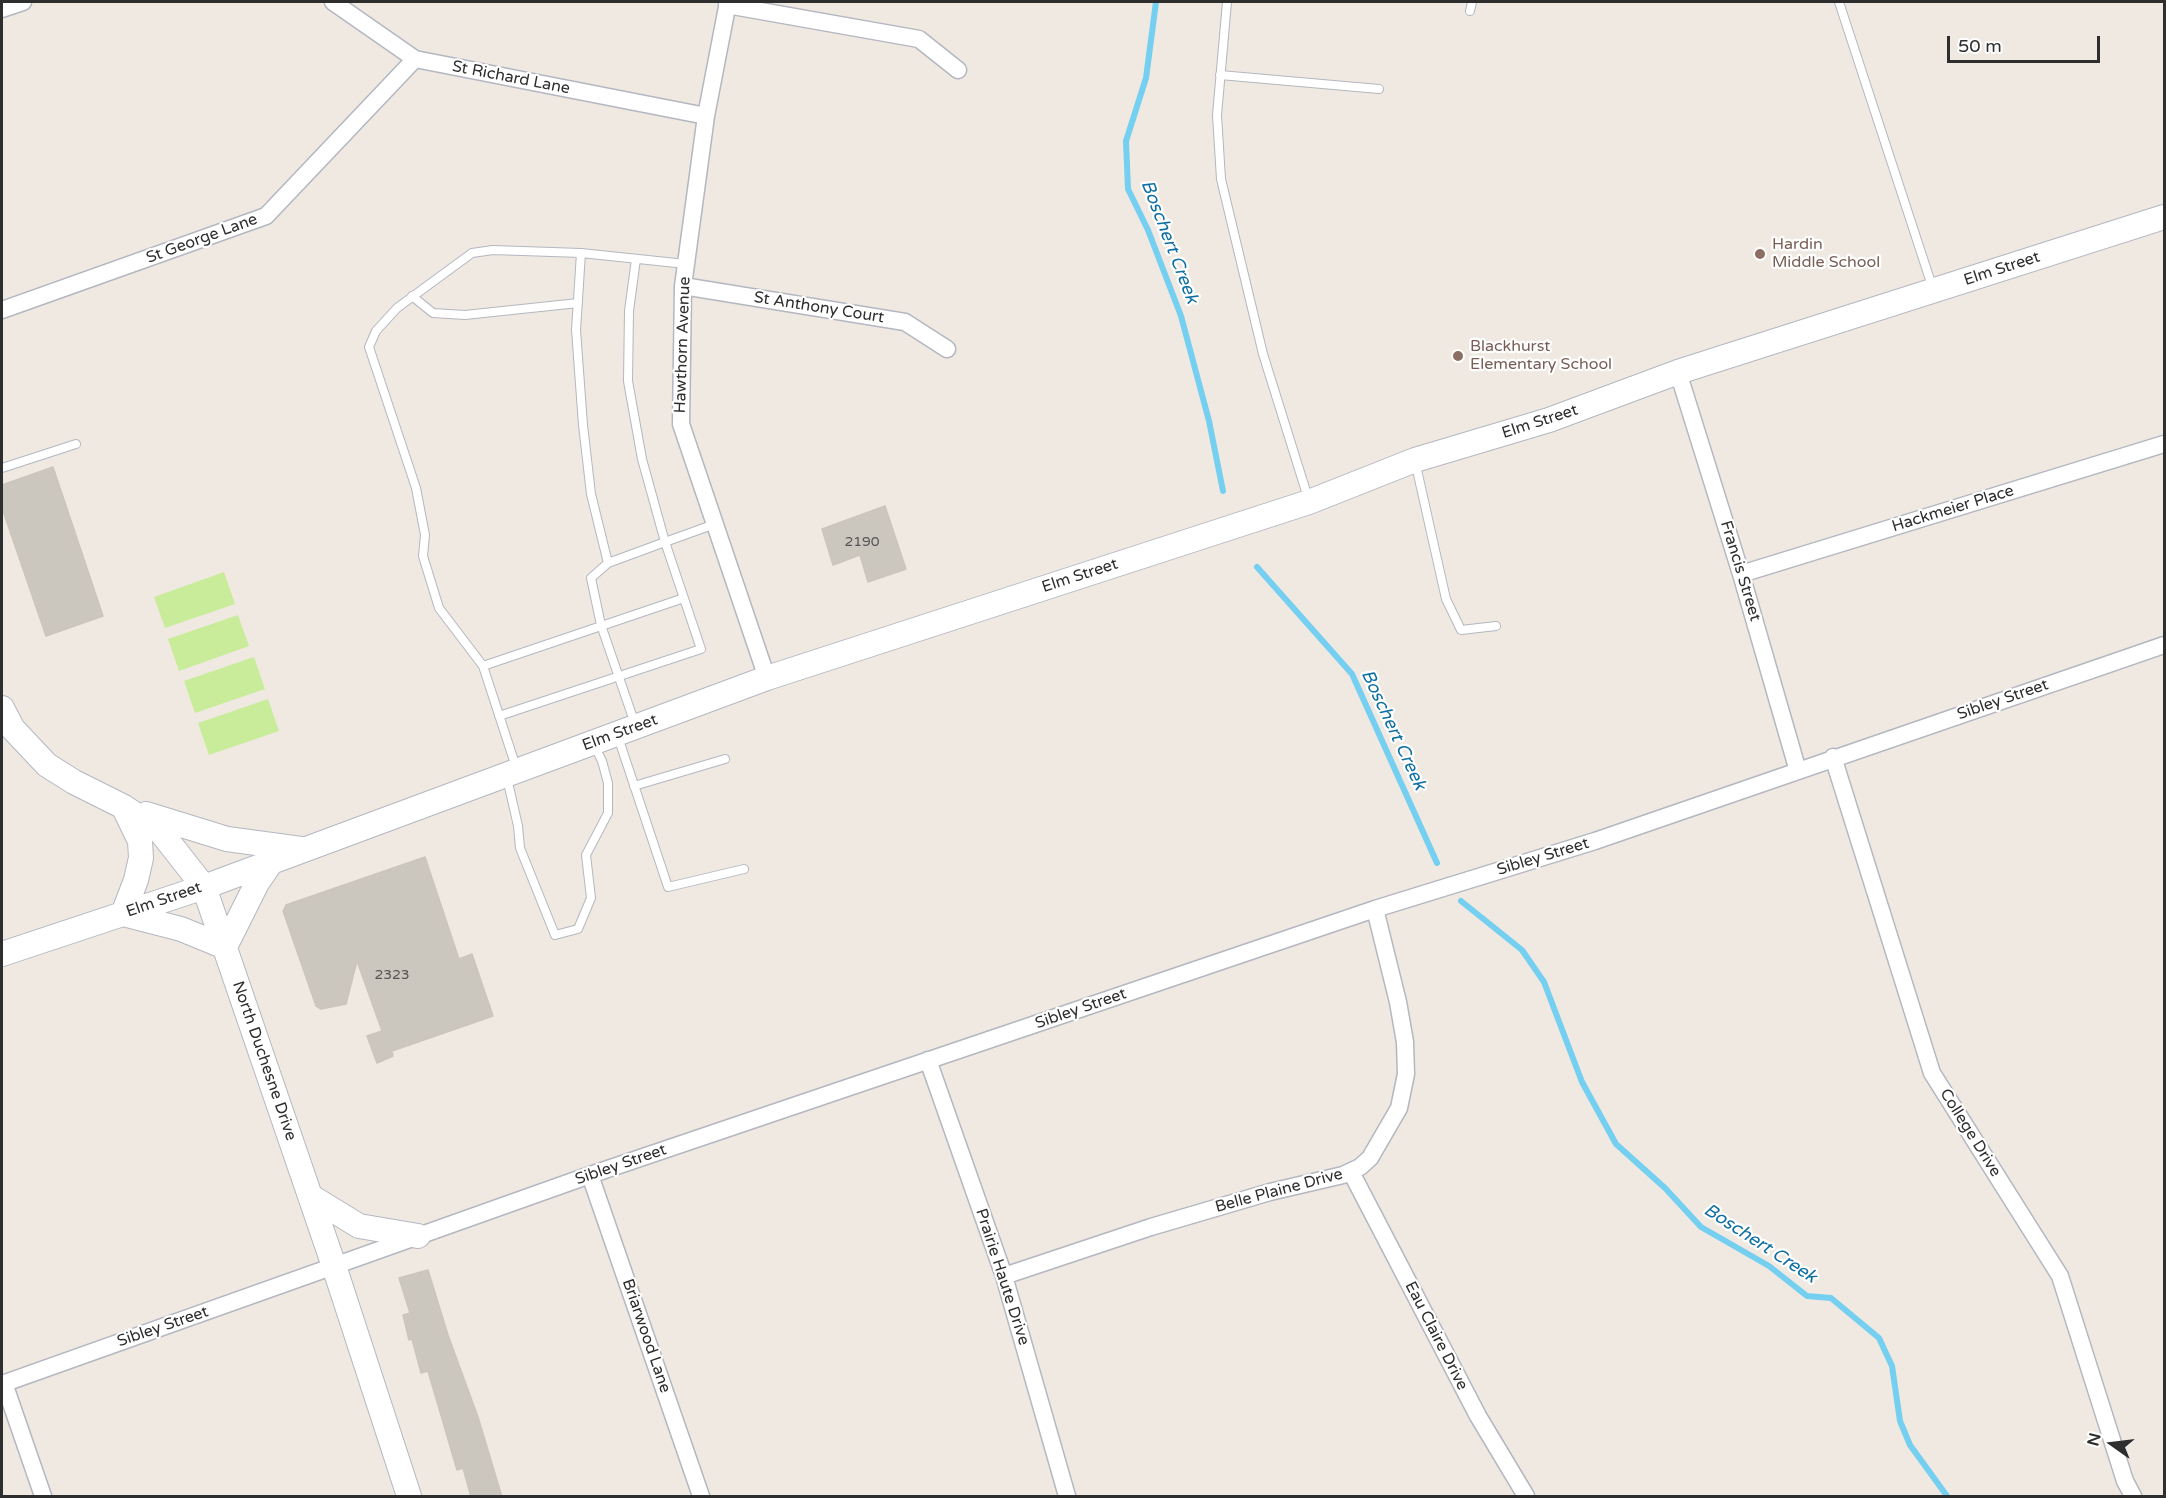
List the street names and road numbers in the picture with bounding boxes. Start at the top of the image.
street label: St Richard Lane [450,57,572,99]
street label: St George Lane [144,210,260,268]
street label: Elm Street [1962,248,2042,290]
street label: Hawthorn Avenue [671,276,695,414]
street label: St Anthony Court [752,288,886,328]
street label: Elm Street [1500,401,1580,443]
street label: Hackmeier Place [1890,481,2016,537]
street label: Francis Street [1716,518,1764,624]
street label: Elm Street [1040,555,1120,597]
street label: Sibley Street [1955,675,2051,725]
street label: Elm Street [580,711,660,755]
street label: Sibley Street [1495,834,1591,880]
street label: Elm Street [124,878,204,922]
street label: North Duchesne Drive [228,979,300,1143]
street label: Sibley Street [1033,984,1129,1034]
street label: College Drive [1935,1085,2005,1181]
street label: Sibley Street [573,1140,669,1190]
street label: Belle Plaine Drive [1213,1165,1345,1217]
street label: Prairie Haute Drive [971,1206,1033,1348]
street label: Briarwood Lane [617,1276,675,1396]
street label: Eau Claire Drive [1400,1278,1472,1394]
street label: Sibley Street [115,1302,211,1352]

